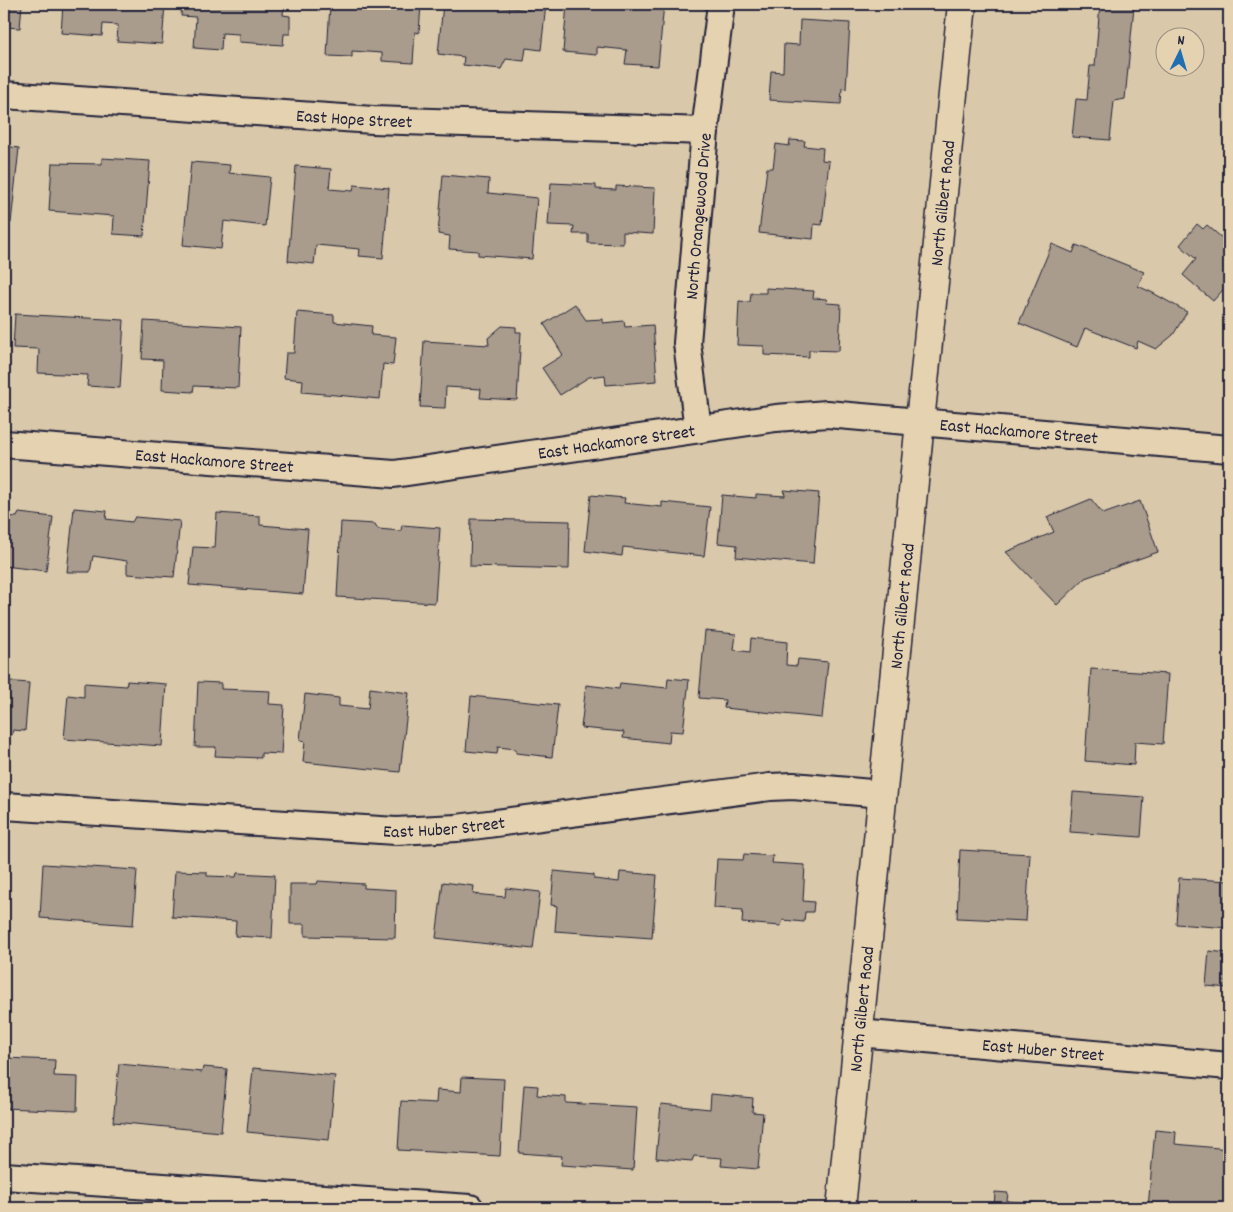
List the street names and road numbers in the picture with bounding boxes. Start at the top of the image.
street label: East Hope Street [295,105,413,136]
street label: North Orangewood Drive [681,132,720,301]
street label: North Gilbert Road [926,139,963,267]
street label: East Hackamore Street [939,414,1099,453]
street label: East Hackamore Street [537,420,697,468]
street label: East Hackamore Street [134,444,295,481]
street label: North Gilbert Road [885,542,923,670]
street label: East Huber Street [382,812,507,846]
street label: North Gilbert Road [845,945,882,1073]
street label: East Huber Street [981,1034,1105,1070]

